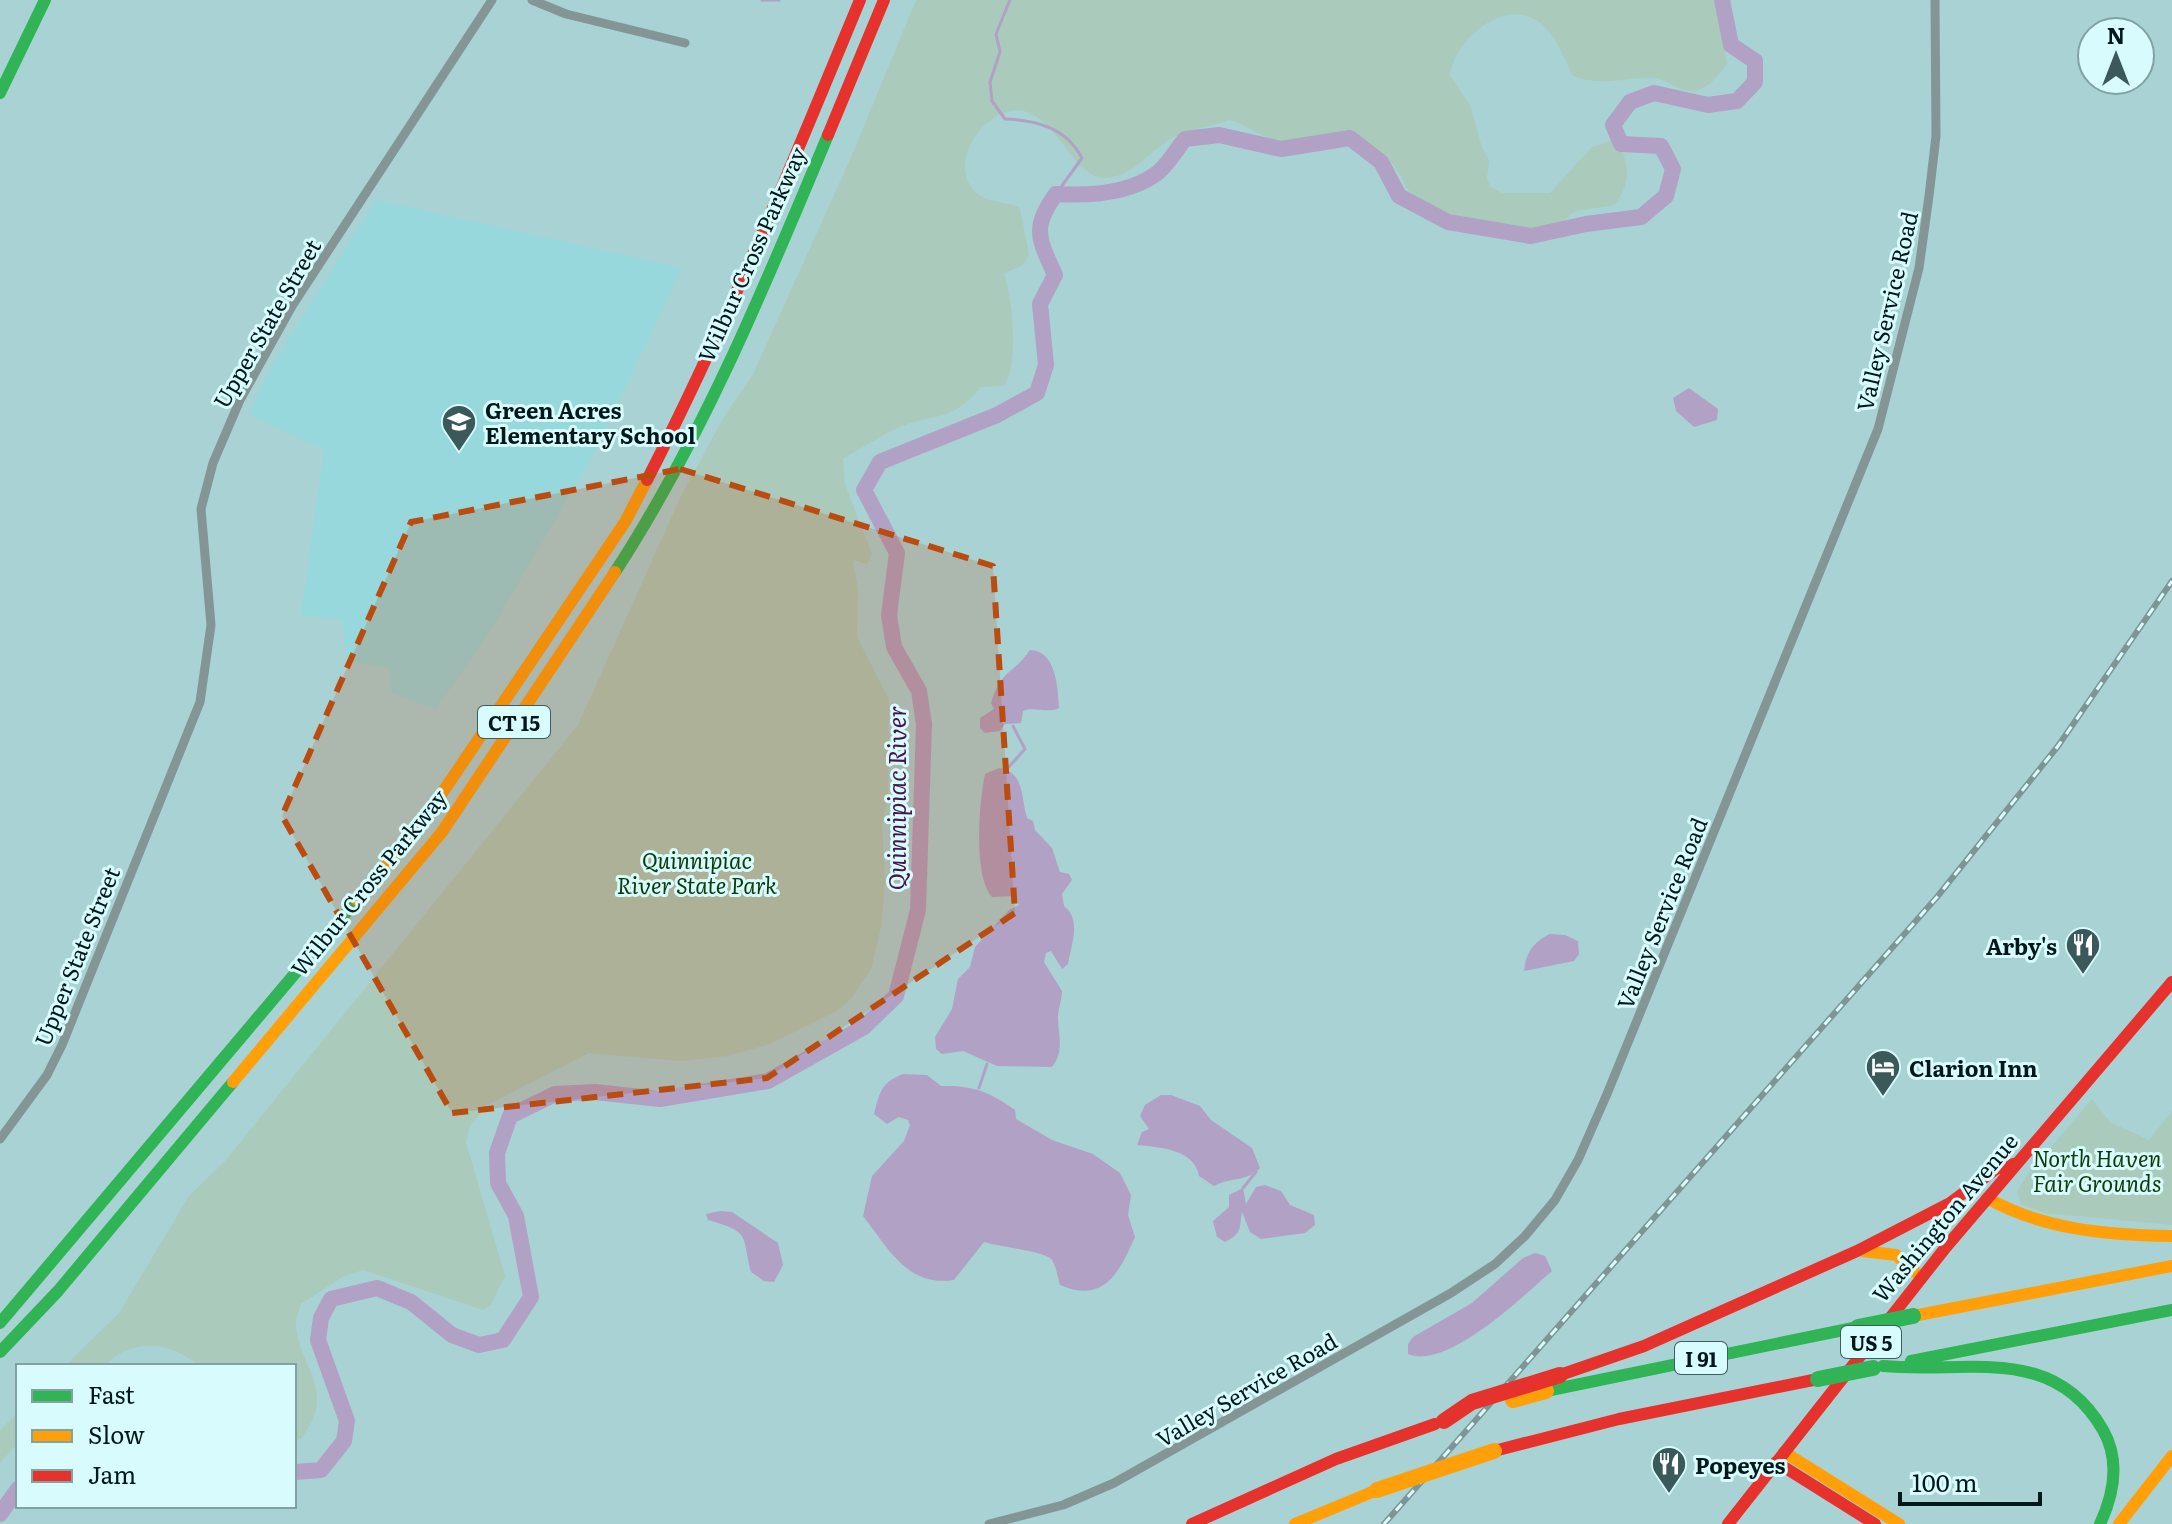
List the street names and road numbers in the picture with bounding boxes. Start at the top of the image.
street label: Wilbur Cross Parkway [689,141,814,367]
street label: Valley Service Road [1847,208,1925,414]
street label: Upper State Street [204,232,328,414]
road number: CT 15 [478,706,550,738]
street label: Wilbur Cross Parkway [282,781,454,983]
street label: Valley Service Road [1607,812,1715,1014]
street label: Upper State Street [25,861,127,1051]
street label: Washington Avenue [1863,1125,2025,1309]
street label: Valley Service Road [1149,1324,1343,1454]
road number: US 5 [1841,1326,1901,1358]
road number: I 91 [1675,1342,1727,1374]

